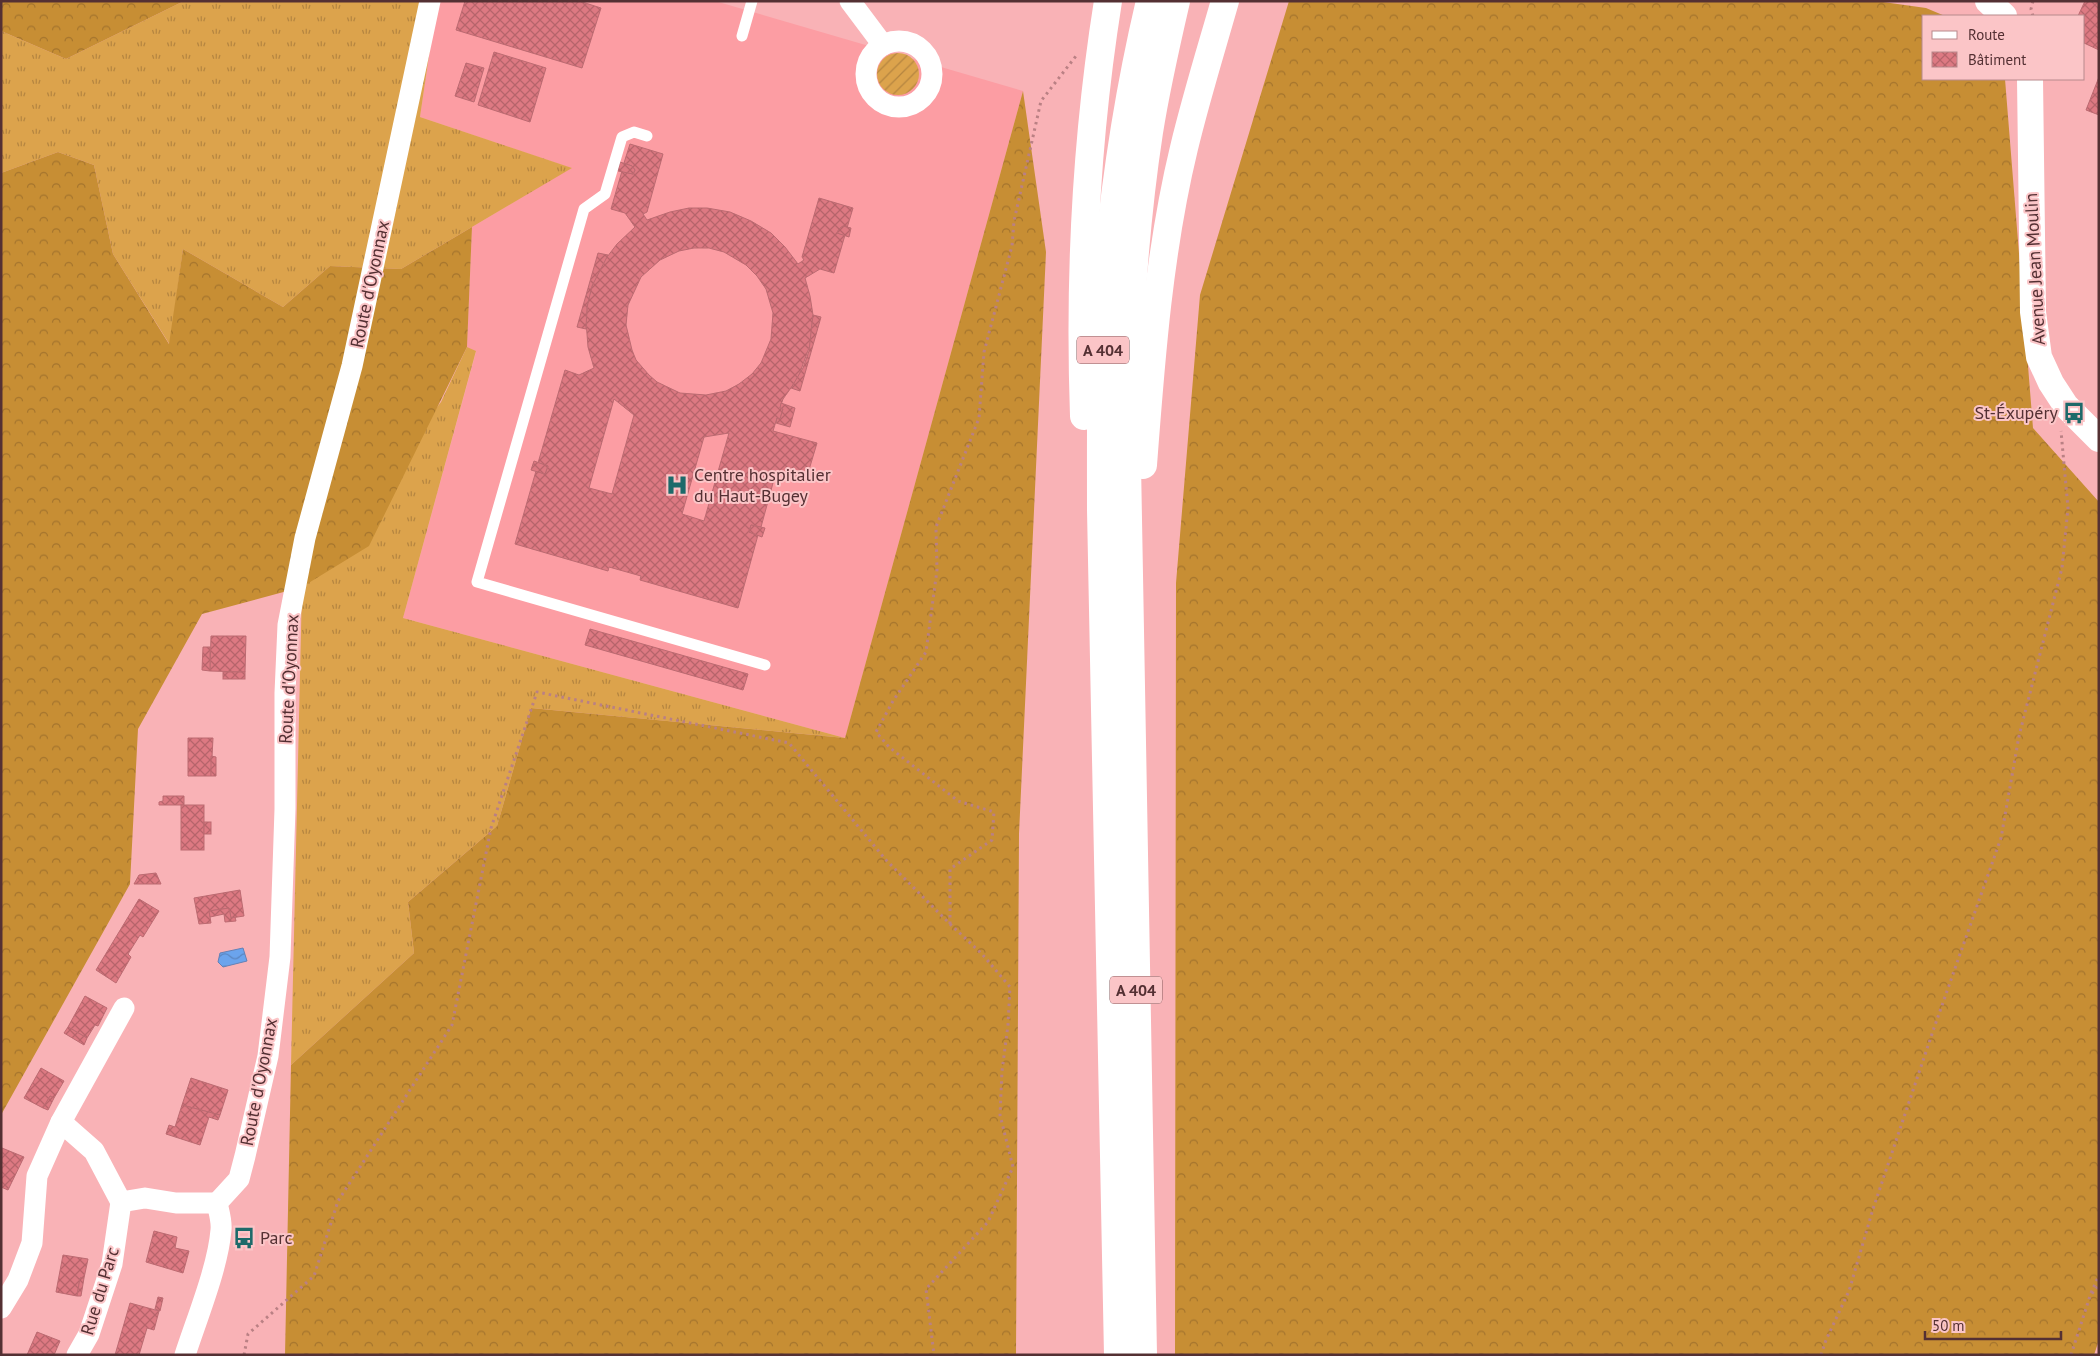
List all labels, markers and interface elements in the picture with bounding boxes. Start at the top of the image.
legend [1922,15,2085,80]
text: Route [1968,25,2005,44]
text: Bâtiment [1968,50,2026,69]
street label: Avenue Jean Moulin [2019,192,2050,346]
street label: Route d'Oyonnax [345,218,394,350]
road number: A 404 [1077,336,1129,364]
bus stop icon: St-Éxupéry [2061,400,2087,426]
place label: St-Éxupéry [1974,401,2059,424]
place label: Centre hospitalier du Haut-Bugey [694,463,831,507]
hospital icon: Centre hospitalier du Haut-Bugey [664,472,690,498]
street label: Route d'Oyonnax [274,614,303,744]
road number: A 404 [1110,976,1162,1004]
street label: Route d'Oyonnax [235,1016,282,1148]
bus stop icon: Parc [231,1225,257,1251]
place label: Parc [260,1226,293,1249]
street label: Rue du Parc [75,1244,124,1338]
scale bar [1925,1308,2061,1340]
text: 50 m [1932,1316,1965,1335]

